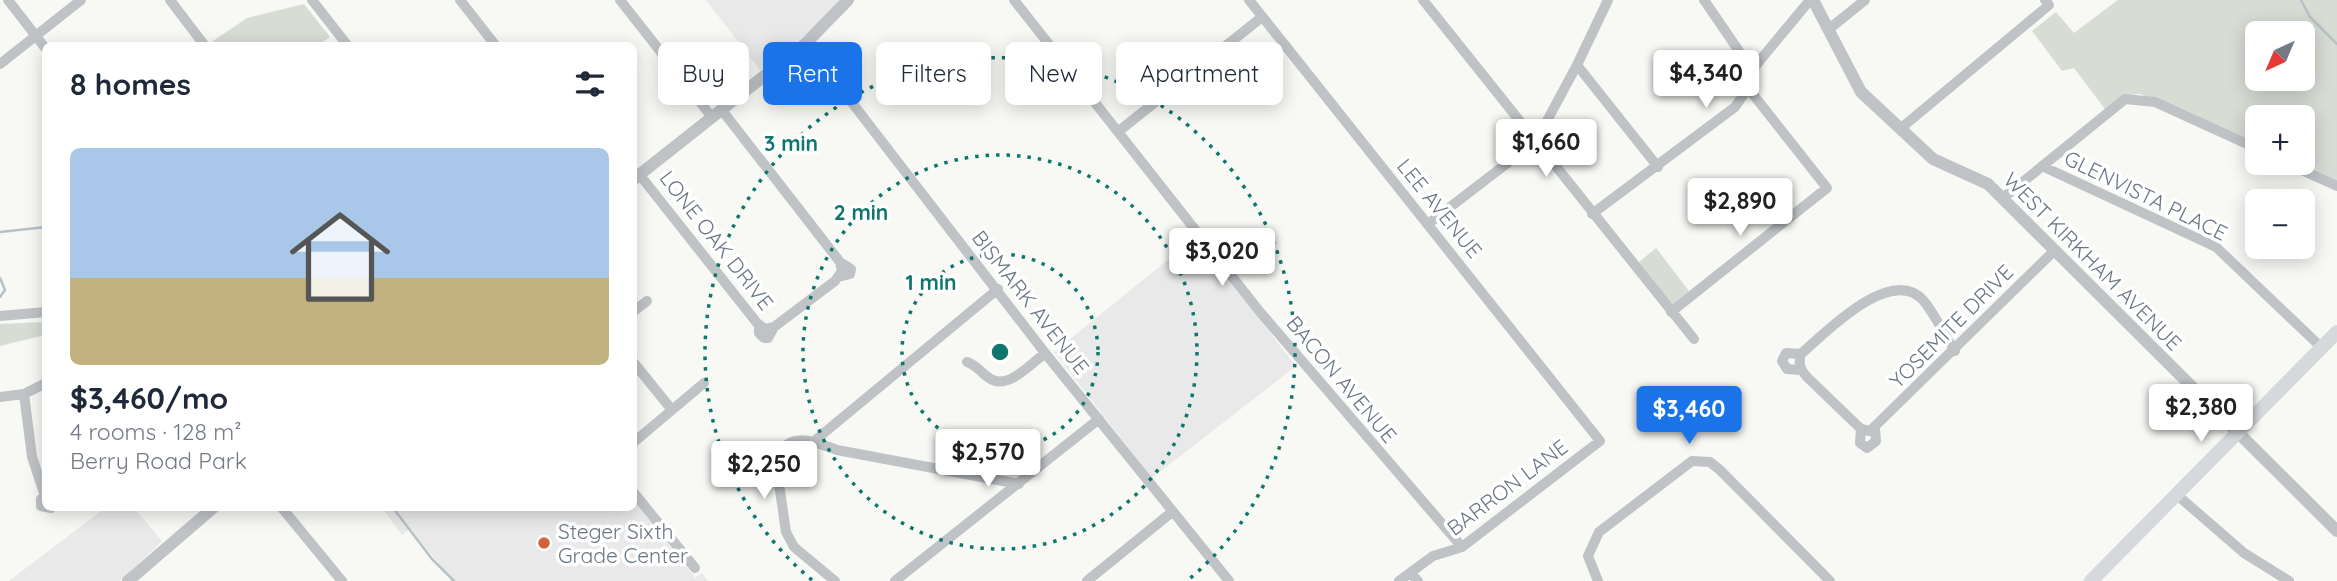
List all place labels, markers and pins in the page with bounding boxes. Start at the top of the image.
pin: $4,340 [1649,50,1763,110]
pin: $1,660 [1489,120,1603,179]
pin: $2,890 [1683,178,1797,238]
pin: $3,020 [1165,229,1279,288]
centre of rings [988,340,1012,364]
pin: $2,380 [2144,384,2258,444]
pin: $3,460 [1632,386,1746,446]
pin: $2,570 [931,430,1045,489]
pin: $2,250 [707,442,821,501]
place label: Steger Sixth Grade Center [558,518,688,568]
marker: Steger Sixth Grade Center [536,535,552,551]

